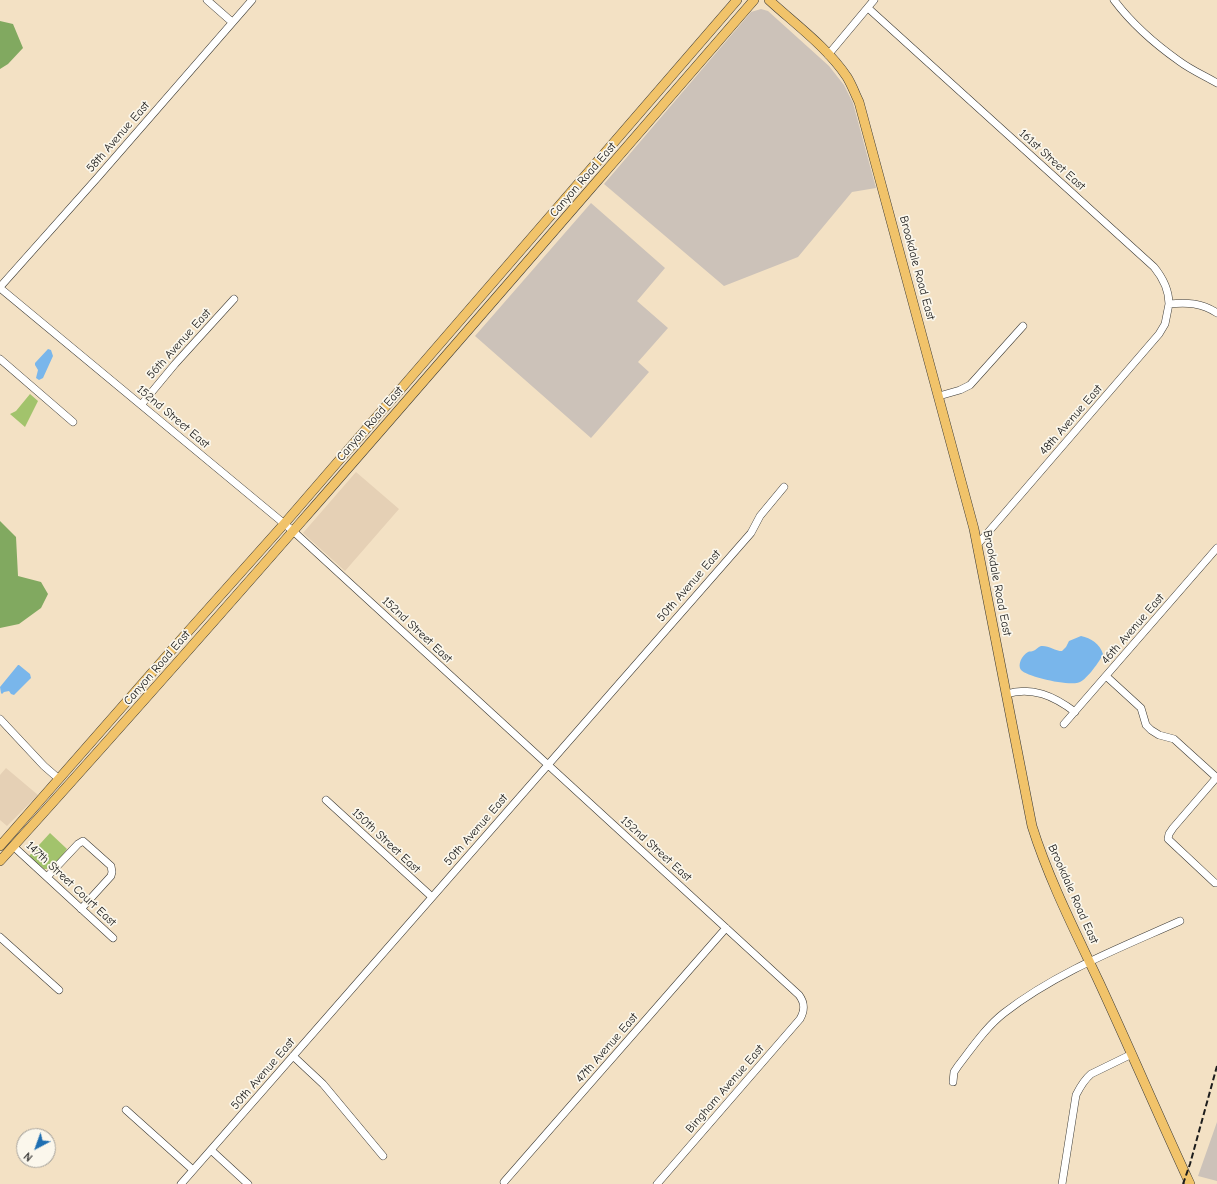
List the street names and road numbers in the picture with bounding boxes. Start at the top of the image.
street label: 58th Avenue East [83,99,153,175]
street label: 161st Street East [1016,126,1088,194]
street label: Canyon Road East [547,140,619,220]
street label: Brookdale Road East [896,214,938,322]
street label: 56th Avenue East [144,306,214,382]
street label: 152nd Street East [134,382,212,452]
street label: 48th Avenue East [1037,382,1105,458]
street label: Canyon Road East [334,384,406,464]
street label: Brookdale Road East [980,529,1014,637]
street label: 50th Avenue East [654,547,724,625]
street label: 46th Avenue East [1099,591,1167,667]
street label: 152nd Street East [379,594,455,666]
street label: Canyon Road East [121,628,193,708]
street label: 50th Avenue East [441,791,511,869]
street label: 150th Street East [349,806,423,876]
street label: 152nd Street East [618,813,694,885]
street label: 147th Street Court East [23,838,119,930]
street label: Brookdale Road East [1045,842,1101,946]
street label: 47th Avenue East [573,1010,641,1086]
street label: 50th Avenue East [228,1035,298,1113]
street label: Bingham Avenue East [683,1042,767,1136]

